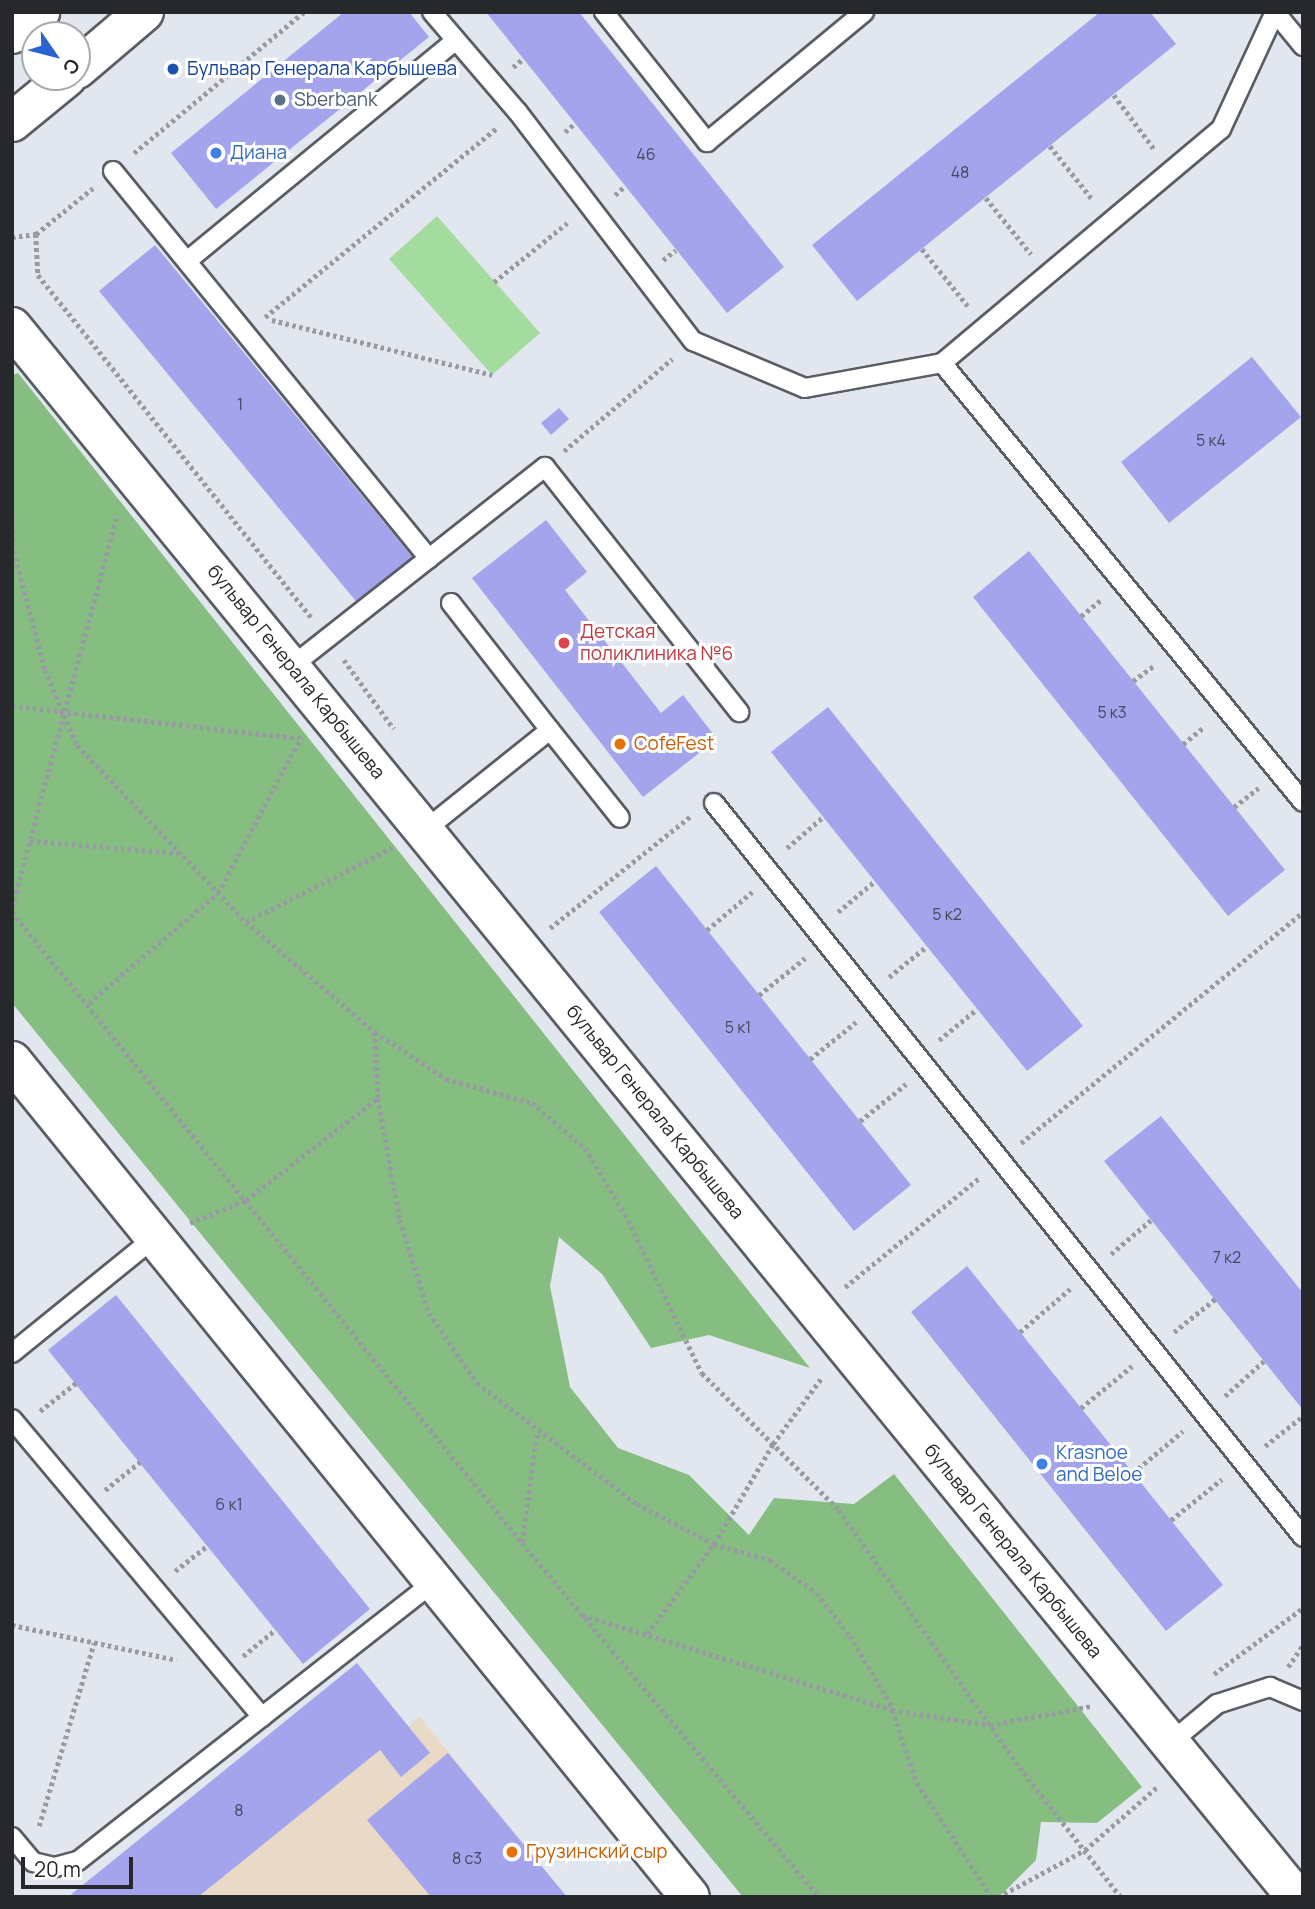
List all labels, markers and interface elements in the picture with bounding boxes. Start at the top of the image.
north arrow [21,21,91,91]
text: С [57,54,86,80]
place label: Бульвар Генерала Карбышева [187,58,457,80]
marker: Бульвар Генерала Карбышева [165,61,181,77]
place label: Sberbank [294,89,377,111]
marker: Sberbank [272,92,288,108]
place label: Диана [230,142,287,164]
house number: 46 [636,144,656,164]
marker: Диана [208,145,224,161]
house number: 48 [951,162,969,182]
house number: 1 [237,394,243,414]
house number: 5 к4 [1196,430,1226,450]
street label: бульвар Генерала Карбышева [202,560,390,784]
place label: Детская поликлиника №6 [580,621,733,665]
marker: Детская поликлиника №6 [554,633,574,653]
house number: 5 к3 [1097,702,1127,722]
place label: CofeFest [634,733,714,755]
marker: CofeFest [612,736,628,752]
house number: 5 к2 [932,904,962,924]
street label: бульвар Генерала Карбышева [561,1000,749,1224]
house number: 5 к1 [725,1017,751,1037]
house number: 7 к2 [1213,1247,1241,1267]
street label: бульвар Генерала Карбышева [919,1439,1107,1663]
place label: Krasnoe and Beloe [1056,1442,1142,1486]
marker: Krasnoe and Beloe [1034,1456,1050,1472]
house number: 6 к1 [215,1494,243,1514]
house number: 8 [234,1800,244,1820]
place label: Грузинский сыр [526,1841,668,1863]
scale bar [24,1842,136,1886]
marker: Грузинский сыр [504,1844,520,1860]
house number: 8 с3 [452,1848,482,1868]
text: 20 m [34,1855,81,1883]

